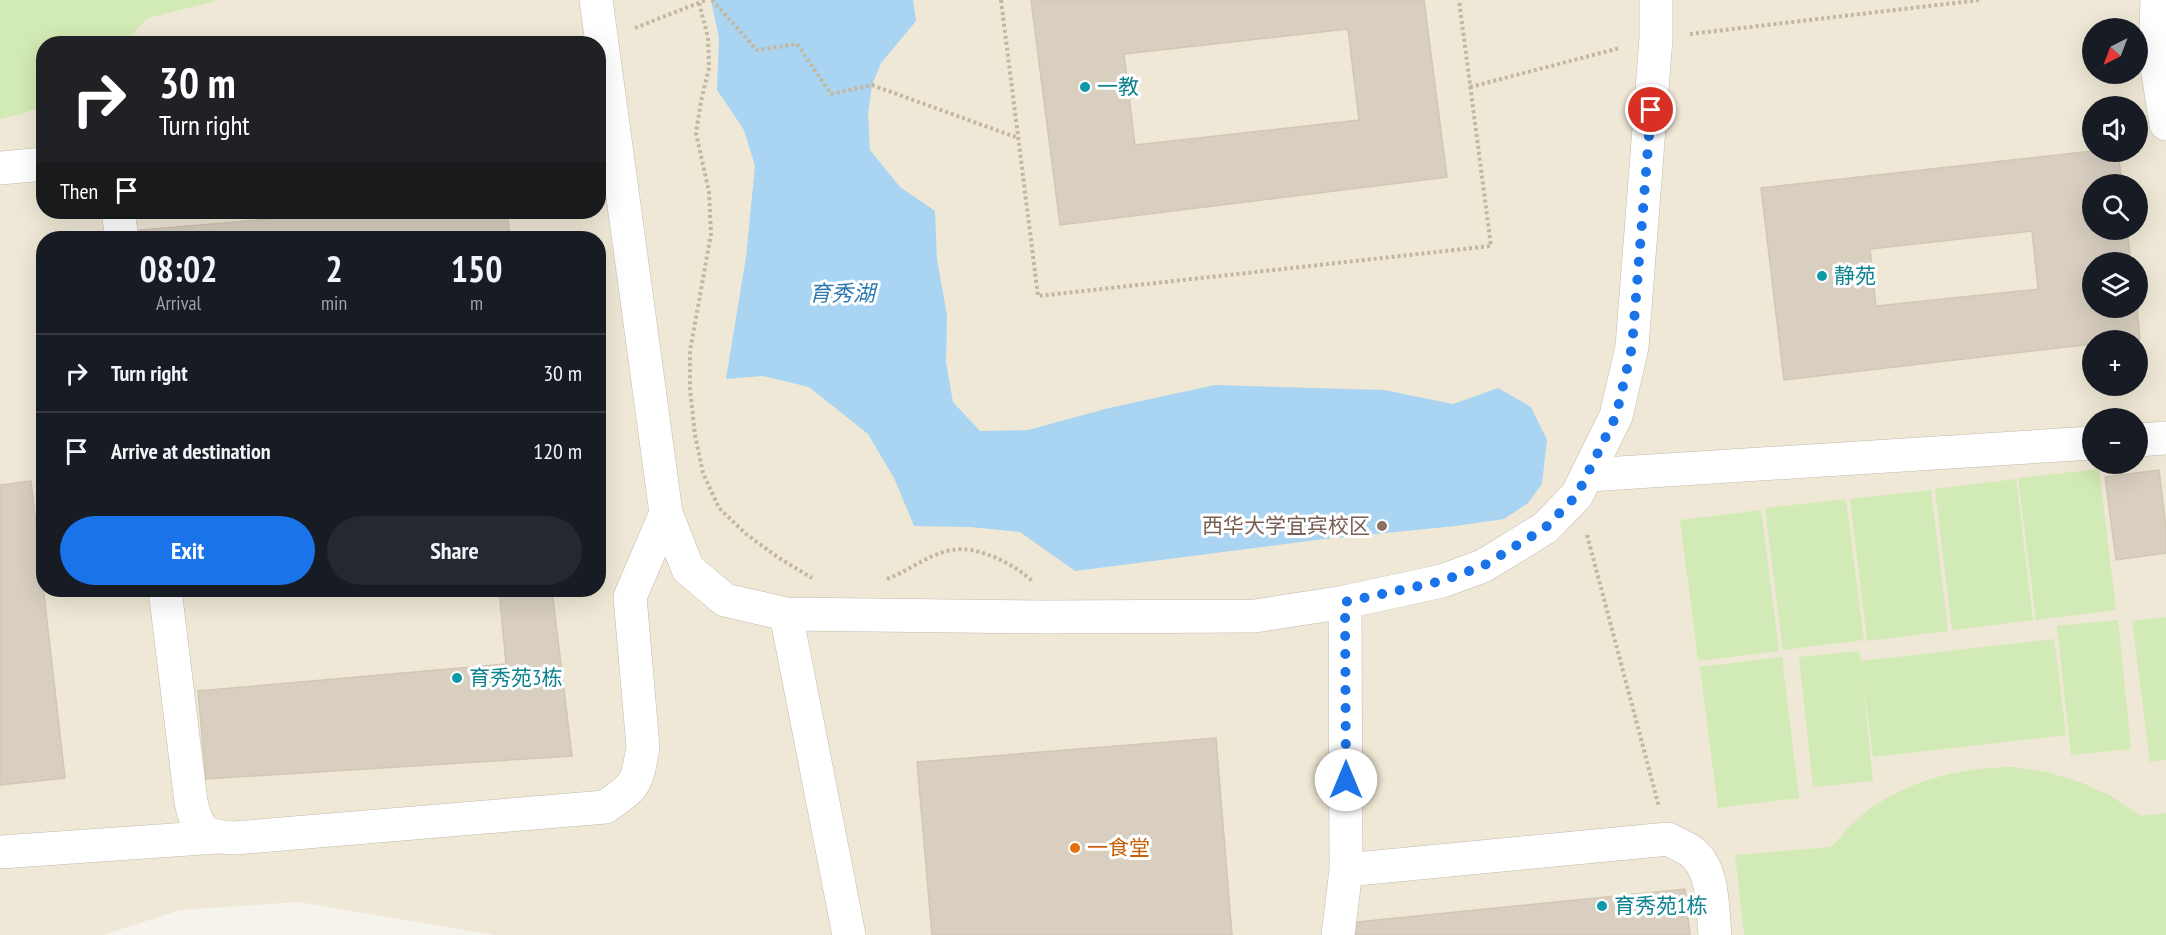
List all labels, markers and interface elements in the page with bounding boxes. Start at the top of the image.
north arrow [2082,18,2148,84]
map controls [2082,18,2148,474]
text: 30 m [159,55,236,110]
icon: right [60,60,138,138]
place label: 一教 [1097,73,1139,100]
marker: 一教 [1078,80,1092,94]
pin [1625,84,1676,135]
icon: arrive [1634,93,1667,126]
button: sound [2082,96,2148,162]
text: Turn right [159,108,250,142]
icon: arrive [110,174,143,207]
button: search [2082,174,2148,240]
text: Then [60,177,98,205]
text: 08:02 [140,245,217,292]
text: 2 [325,245,343,292]
text: 150 [451,245,502,292]
button: layers [2082,252,2148,318]
place label: 静苑 [1834,262,1876,289]
marker: 静苑 [1815,269,1829,283]
water label: 育秀湖 [809,279,878,307]
text: Arrival [156,290,201,316]
text: min [321,290,347,316]
text: m [470,290,483,316]
button: + [2082,330,2148,396]
icon: right [60,357,93,390]
text: Turn right [111,359,188,387]
text: 30 m [543,359,582,387]
button: − [2082,408,2148,474]
icon: arrive [60,435,93,468]
text: Arrive at destination [111,437,271,465]
text: 120 m [533,437,582,465]
place label: 西华大学宜宾校区 [1202,512,1370,539]
button: Exit [60,516,315,585]
button: Share [327,516,582,585]
marker: 西华大学宜宾校区 [1375,519,1389,533]
place label: 育秀苑3栋 [469,664,562,691]
marker: 育秀苑3栋 [450,671,464,685]
position arrow [1314,748,1378,812]
place label: 一食堂 [1087,834,1150,861]
marker: 一食堂 [1068,841,1082,855]
place label: 育秀苑1栋 [1614,892,1707,919]
marker: 育秀苑1栋 [1595,899,1609,913]

